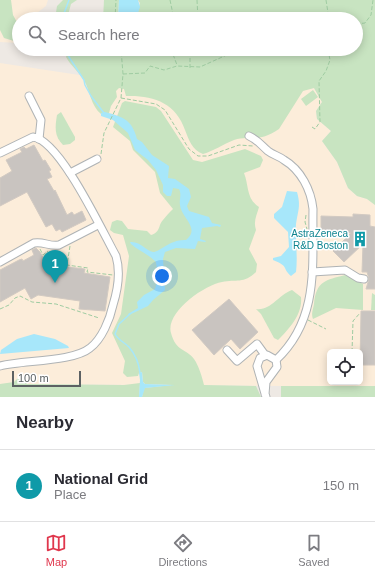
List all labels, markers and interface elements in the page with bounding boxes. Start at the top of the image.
search box [12,12,363,56]
icon: search [26,23,48,45]
text: Search here [58,26,140,43]
place label: AstraZeneca R&D Boston [291,228,348,251]
building icon: AstraZeneca R&D Boston [351,230,369,248]
pin: 1 [42,250,68,283]
your location [152,266,172,286]
map controls [327,349,363,385]
button: locate [327,349,363,385]
scale bar [12,369,81,388]
text: 100 m [18,372,49,384]
text: Nearby [16,413,74,432]
text: National Grid [54,470,148,487]
text: 1 [25,478,33,493]
text: 150 m [323,478,359,493]
text: Place [54,487,87,502]
tab: Map [45,532,67,568]
tab: Directions [158,532,207,568]
tab: Saved [298,532,329,568]

